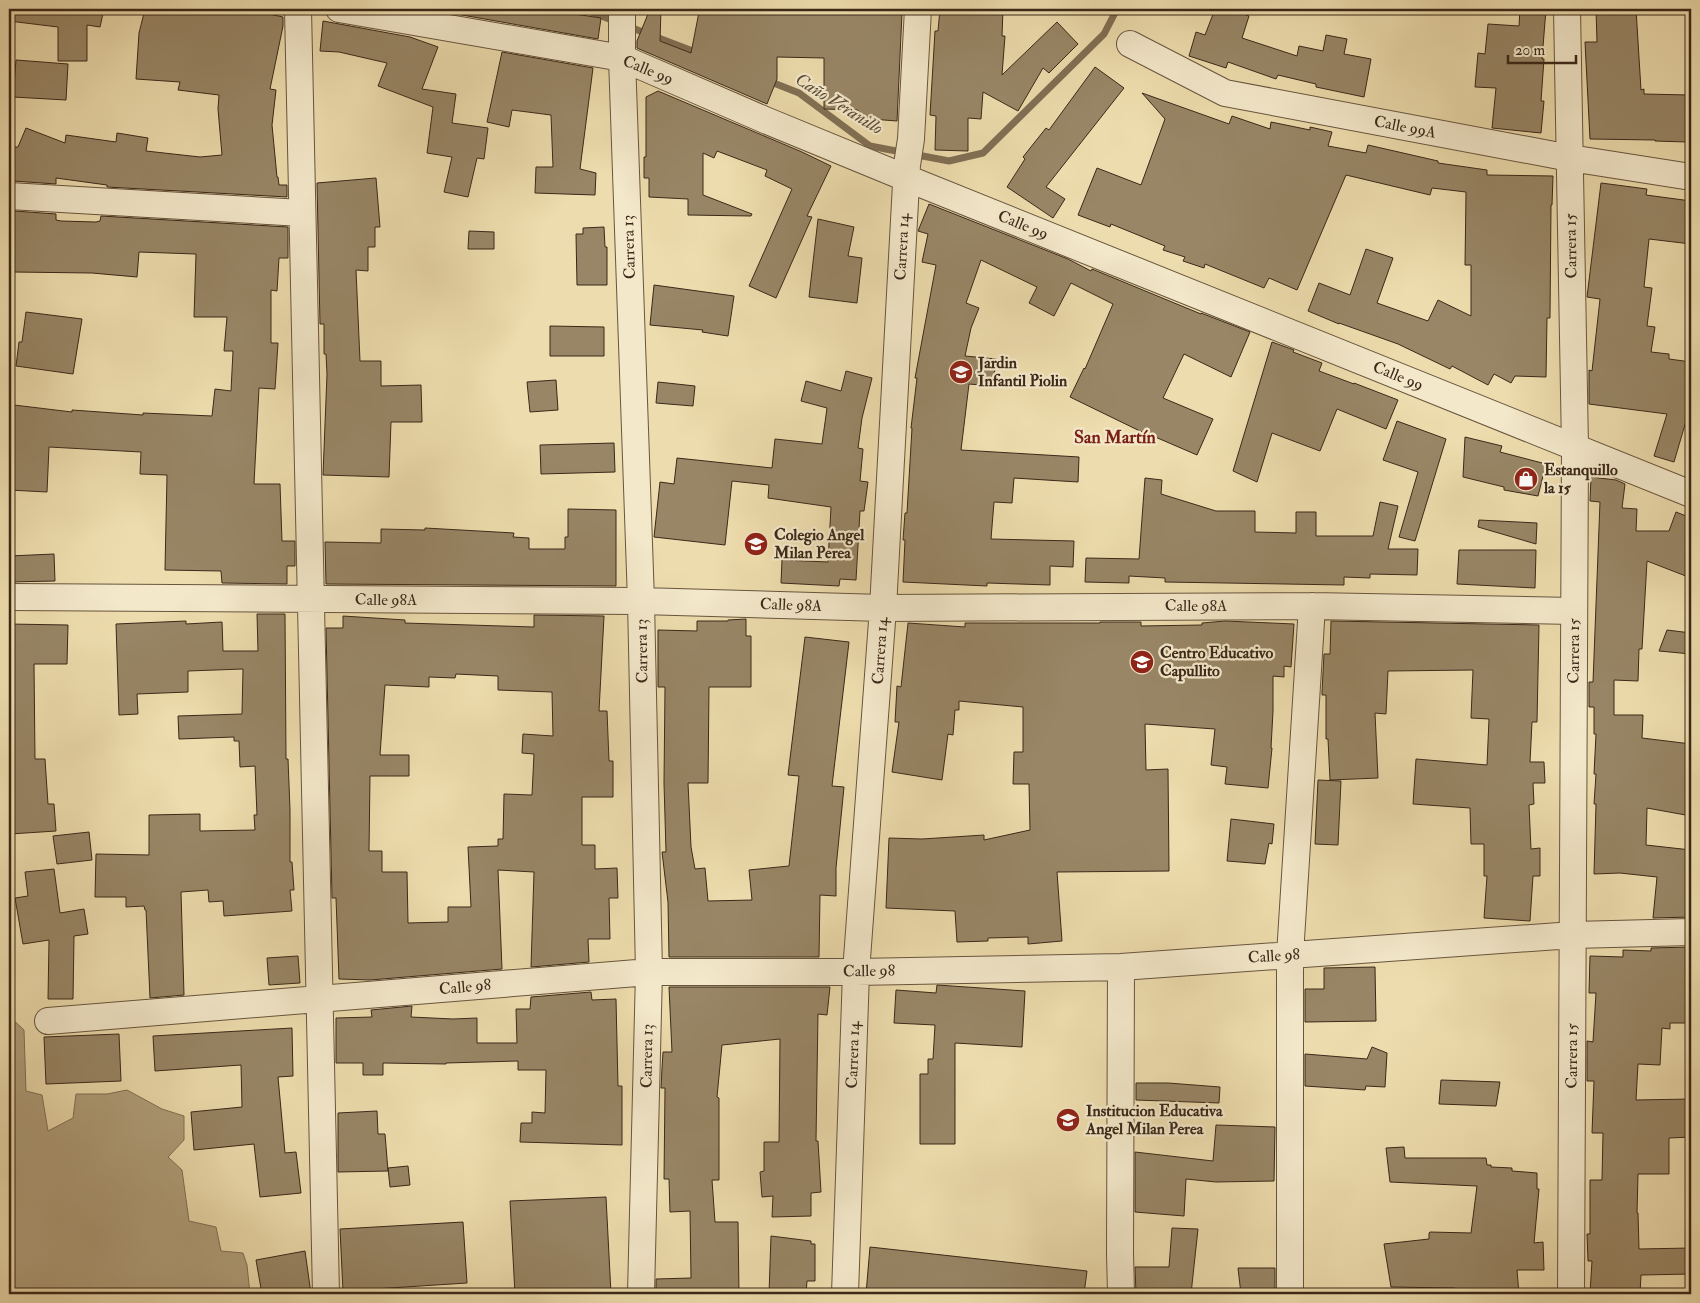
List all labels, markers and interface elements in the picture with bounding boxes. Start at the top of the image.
scale bar [1508,32,1575,64]
text: 20 m [1515,41,1545,60]
street label: Calle 99 [620,51,676,89]
water label: Caño Veranillo [791,68,887,140]
street label: Calle 99A [1372,111,1438,143]
street label: Calle 99 [995,206,1051,244]
street label: Carrera 14 [890,212,914,281]
street label: Carrera 15 [1560,213,1582,279]
street label: Carrera 13 [618,214,640,280]
place label: Jardin Infantil Piolin [977,353,1068,391]
street label: Calle 99 [1370,357,1426,395]
school or university icon: Jardin Infantil Piolin [948,359,974,385]
district label: San Martín [1074,426,1157,449]
place label: Estanquillo la 15 [1543,460,1618,498]
shop icon: Estanquillo la 15 [1513,466,1539,492]
place label: Colegio Angel Milan Perea [773,525,865,563]
school or university icon: Colegio Angel Milan Perea [743,531,769,557]
street label: Calle 98A [355,590,417,610]
street label: Calle 98A [760,594,822,616]
street label: Calle 98A [1165,596,1227,616]
street label: Carrera 14 [868,615,892,685]
street label: Carrera 15 [1564,618,1584,684]
street label: Carrera 13 [631,619,653,683]
place label: Centro Educativo Capullito [1160,643,1274,682]
school or university icon: Centro Educativo Capullito [1129,649,1155,675]
street label: Calle 98 [1247,944,1301,968]
street label: Calle 98 [843,961,896,981]
street label: Calle 98 [438,975,492,999]
street label: Carrera 14 [842,1020,864,1089]
street label: Carrera 15 [1562,1023,1582,1089]
street label: Carrera 13 [636,1024,658,1088]
place label: Institucion Educativa Angel Milan Perea [1085,1101,1223,1140]
school or university icon: Institucion Educativa Angel Milan Perea [1055,1107,1081,1133]

